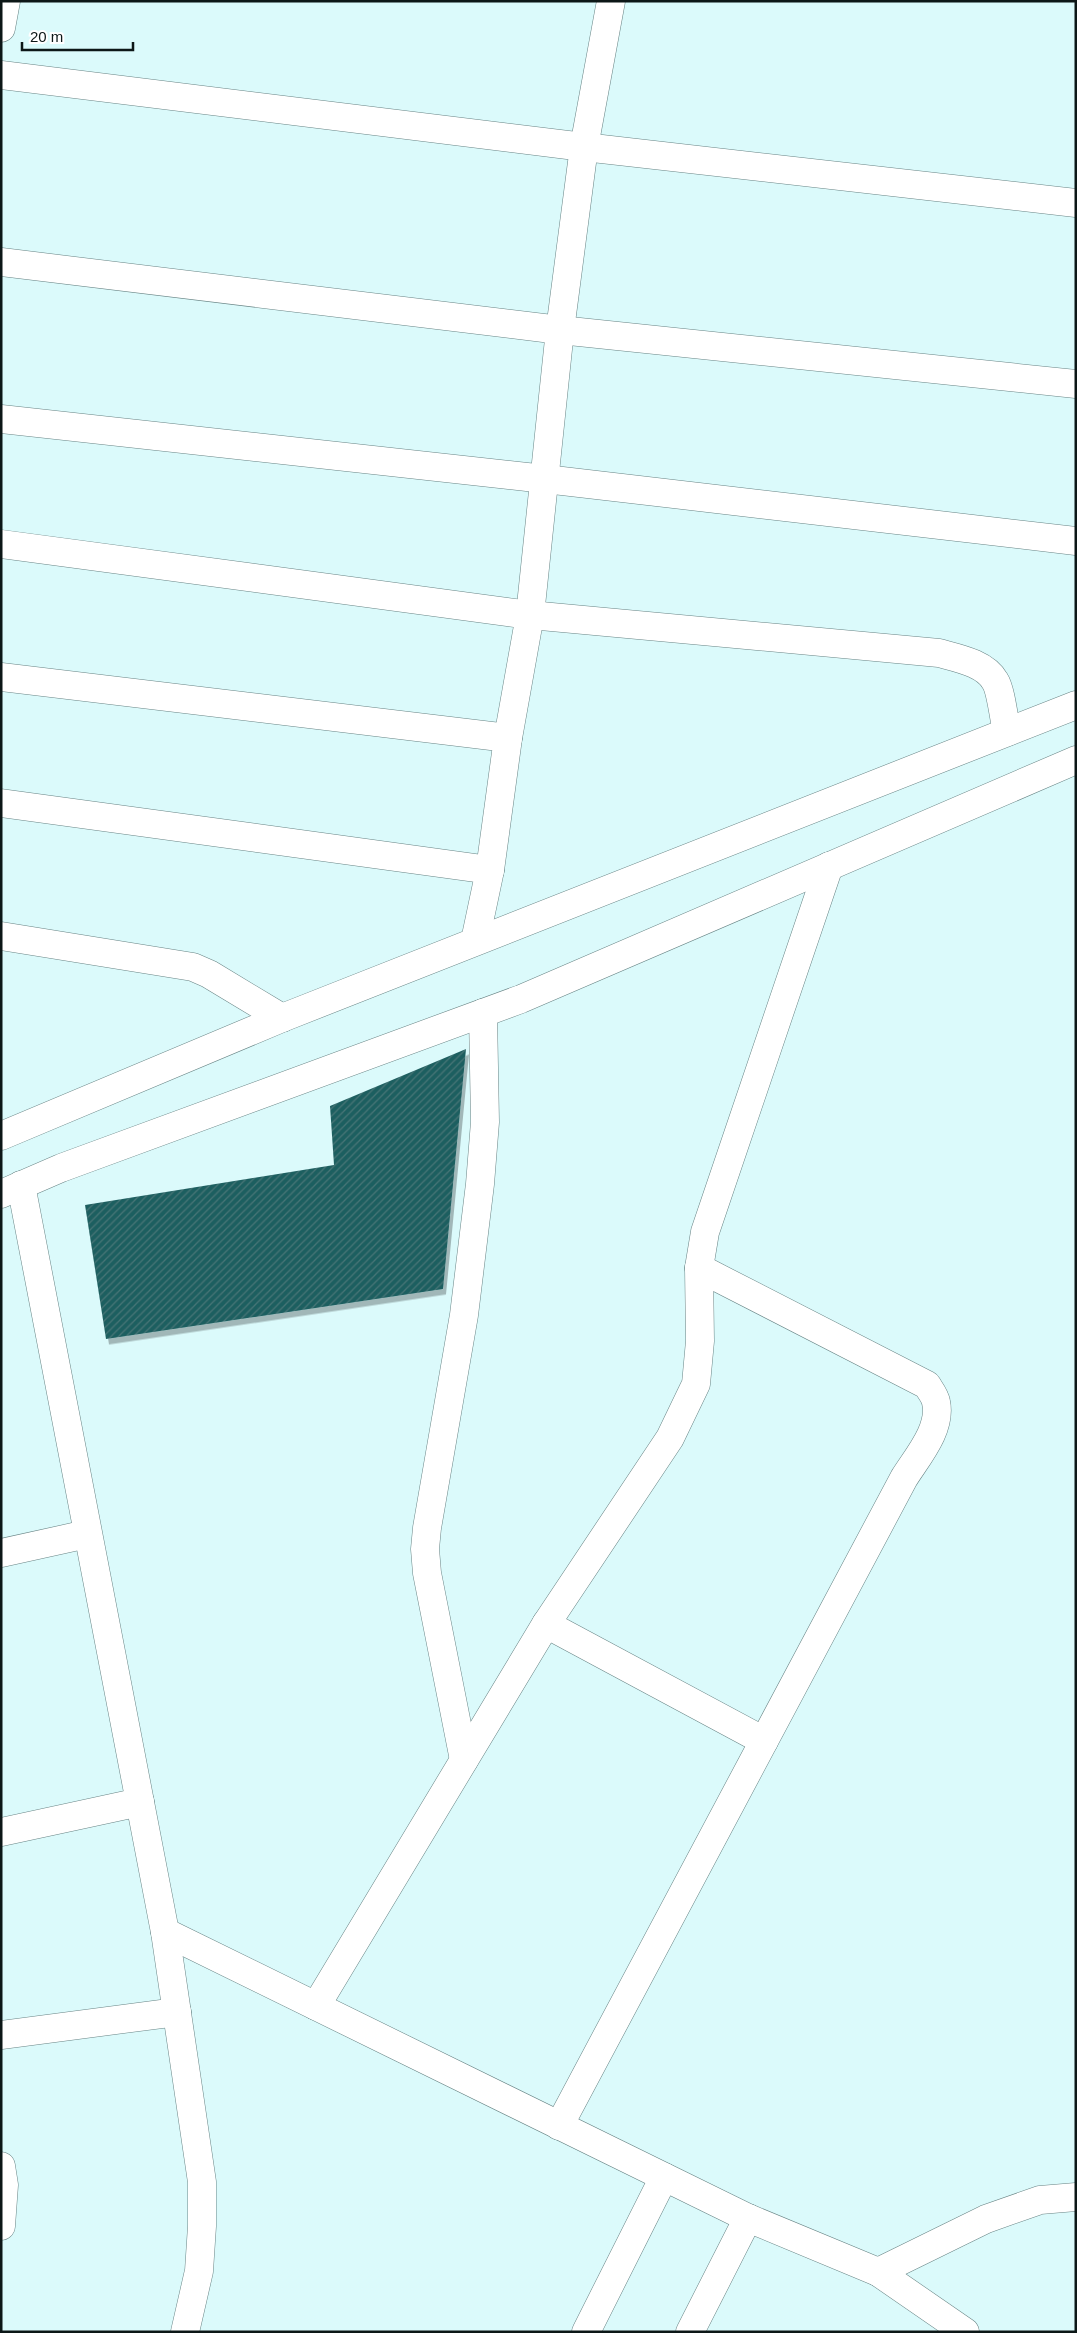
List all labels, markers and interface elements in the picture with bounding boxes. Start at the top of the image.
scale bar [22,20,134,52]
text: 20 m [30,28,63,45]

